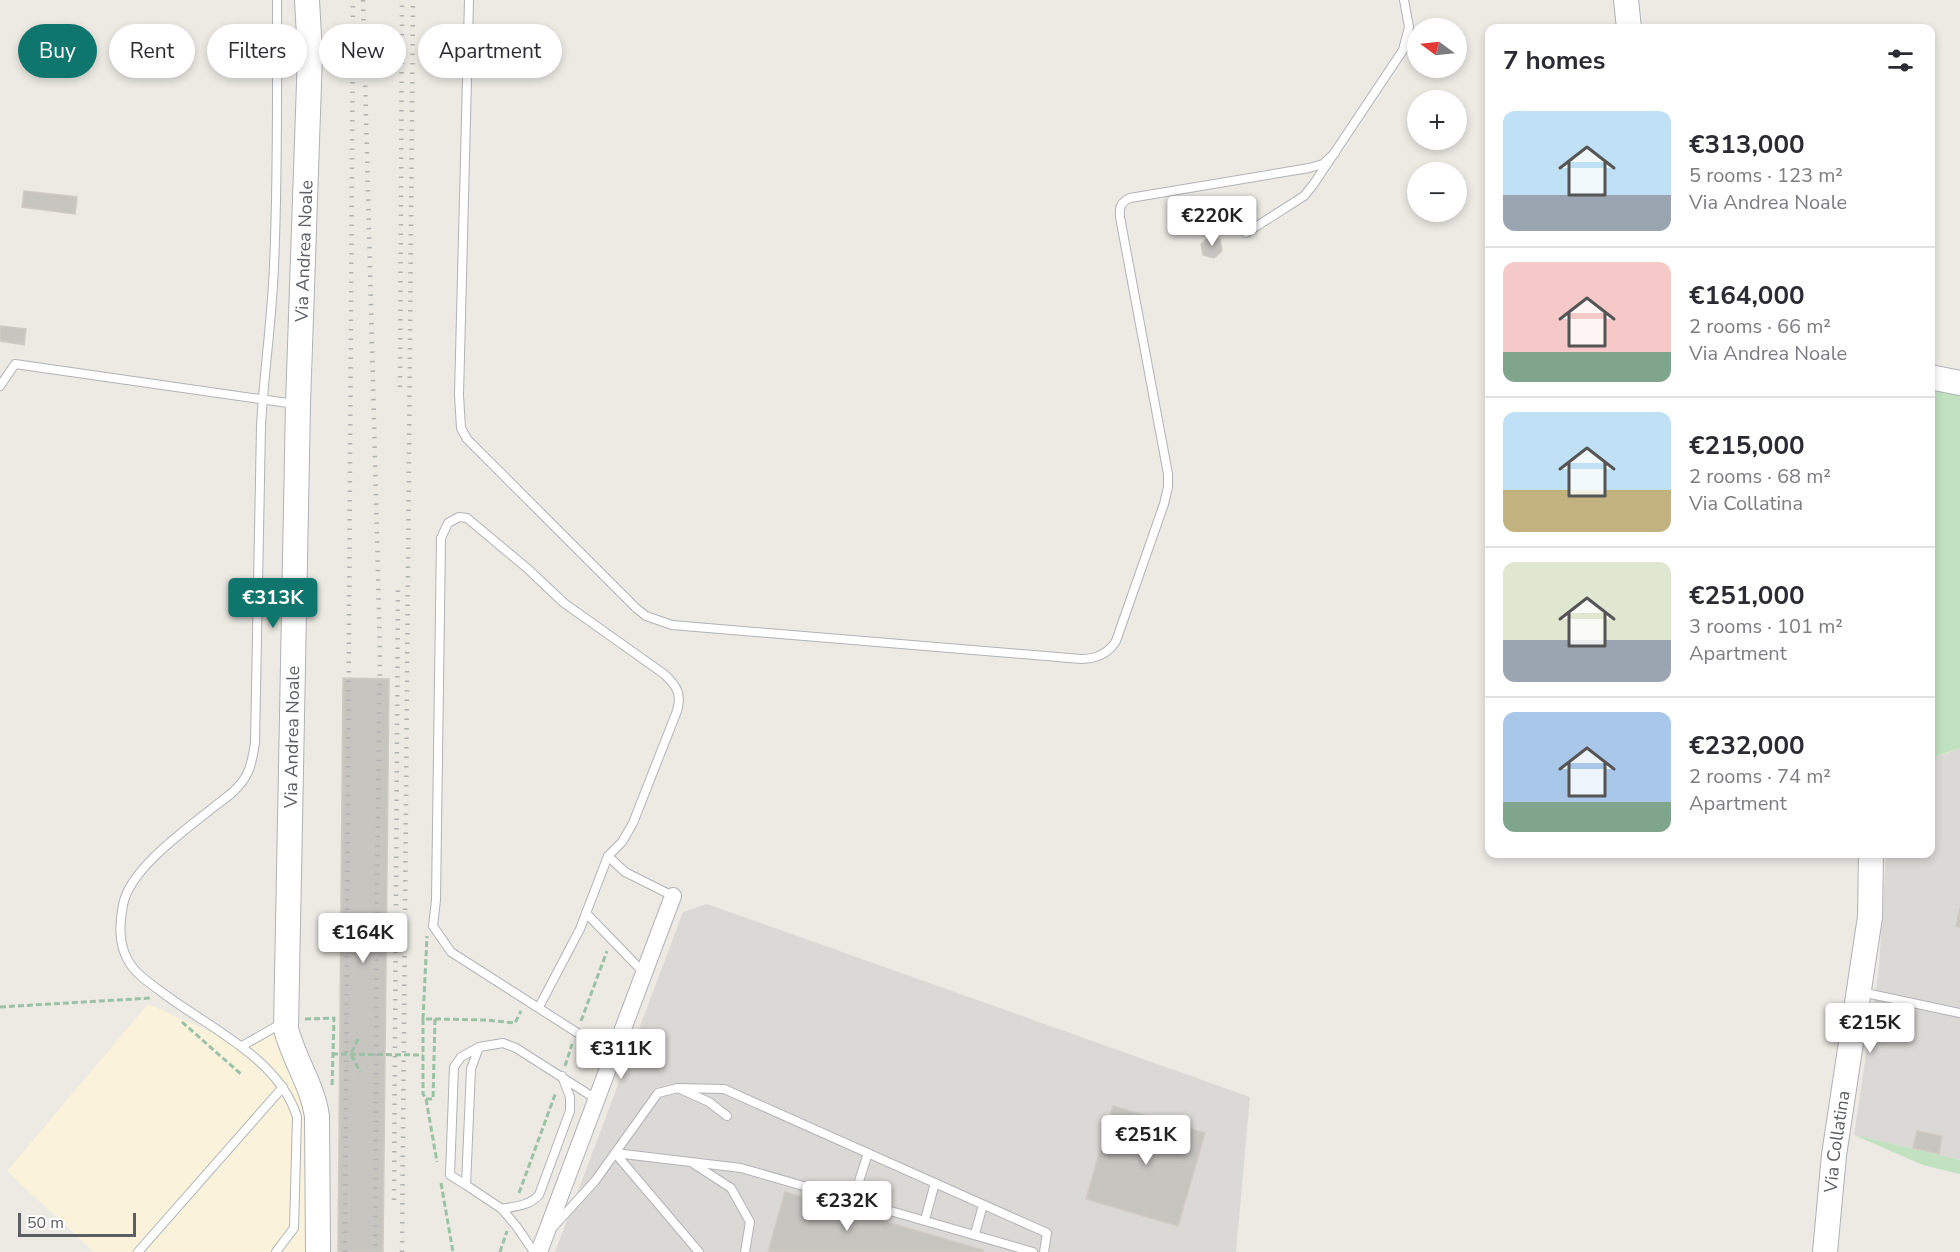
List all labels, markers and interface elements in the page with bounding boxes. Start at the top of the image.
north arrow [1407,18,1467,78]
map controls [1407,18,1467,222]
chip: Buy [18,24,97,78]
chip: Rent [109,24,195,78]
chip: Filters [207,24,307,78]
chip: New [319,24,406,78]
chip: Apartment [418,24,562,78]
text: 7 homes [1503,43,1605,78]
icon: filters [1884,44,1917,77]
button: + [1407,90,1467,150]
text: €313,000 [1689,127,1805,162]
icon: home [1551,135,1623,207]
button: − [1407,162,1467,222]
text: 5 rooms · 123 m² [1689,162,1843,189]
street label: Via Andrea Noale [289,179,318,324]
text: Via Andrea Noale [1689,189,1847,216]
pin: €220K [1170,196,1254,247]
text: €220K [1181,202,1243,229]
text: €164,000 [1689,278,1805,313]
icon: home [1551,286,1623,358]
text: 2 rooms · 66 m² [1689,313,1831,340]
text: Via Andrea Noale [1689,340,1847,367]
text: €215,000 [1689,428,1805,463]
icon: home [1551,436,1623,508]
text: 2 rooms · 68 m² [1689,463,1831,490]
text: Via Collatina [1689,490,1803,517]
pin: €313K [231,578,315,629]
text: €251,000 [1689,578,1805,613]
text: €313K [242,584,304,611]
icon: home [1551,586,1623,658]
text: 3 rooms · 101 m² [1689,613,1843,640]
text: Apartment [1689,640,1787,667]
street label: Via Andrea Noale [279,666,305,809]
text: €232,000 [1689,728,1805,763]
icon: home [1551,736,1623,808]
text: 2 rooms · 74 m² [1689,763,1831,790]
text: Apartment [1689,790,1787,817]
pin: €164K [321,913,405,964]
text: €164K [332,919,394,946]
pin: €215K [1828,1003,1912,1054]
text: €215K [1839,1009,1901,1036]
pin: €311K [579,1029,663,1080]
text: €311K [590,1035,652,1062]
street label: Via Collatina [1818,1089,1856,1195]
pin: €251K [1104,1115,1188,1166]
text: €251K [1115,1121,1177,1148]
pin: €232K [805,1181,889,1232]
text: €232K [816,1187,878,1214]
scale bar [18,1210,136,1238]
text: 50 m [27,1212,64,1234]

